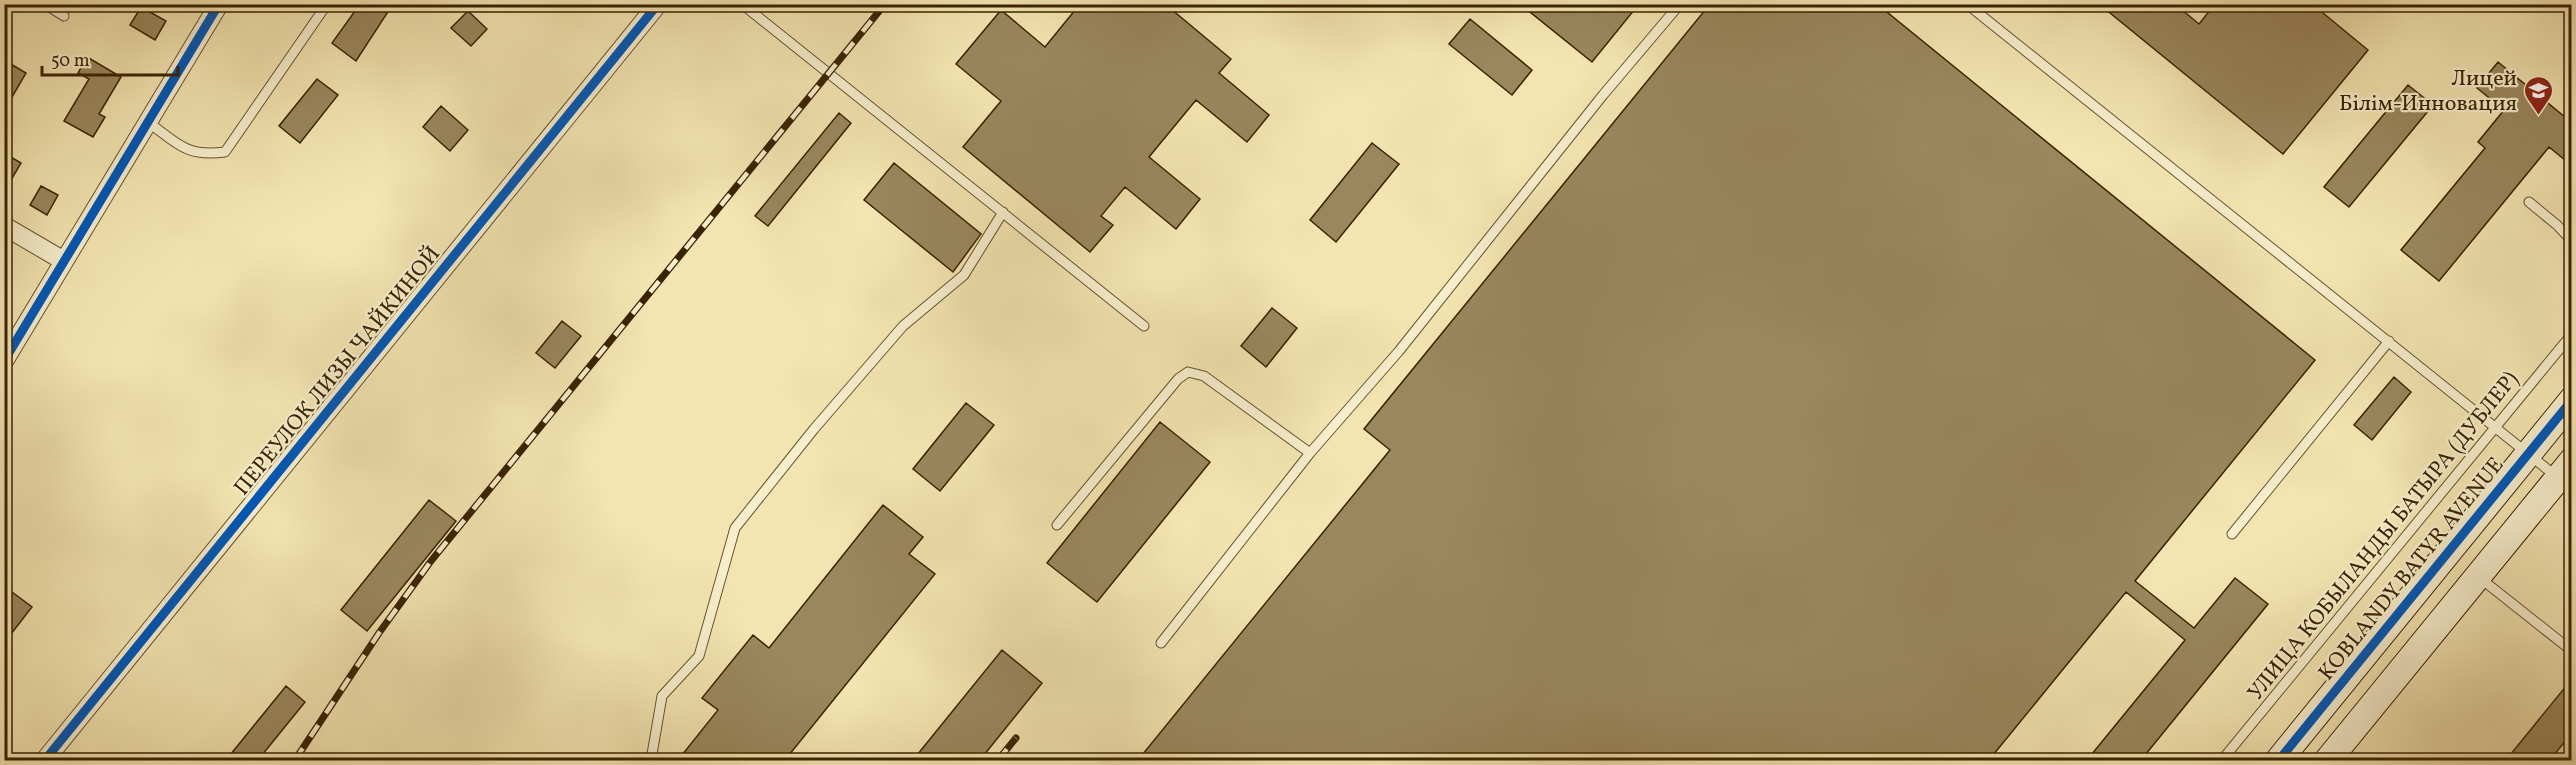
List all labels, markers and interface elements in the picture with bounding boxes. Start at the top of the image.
scale bar [42,39,178,77]
text: 50 m [51,49,90,74]
place label: Лицей Білім-Инновация [2339,64,2517,120]
school or university icon: Лицей Білім-Инновация [2522,74,2554,116]
street label: ПЕРЕУЛОК ЛИЗЫ ЧАЙКИНОЙ [227,240,448,503]
street label: УЛИЦА КОБЫЛАНДЫ БАТЫРА (ДУБЛЕР) [2241,365,2527,708]
street label: KOBLANDY BATYR AVENUE [2312,451,2512,688]

